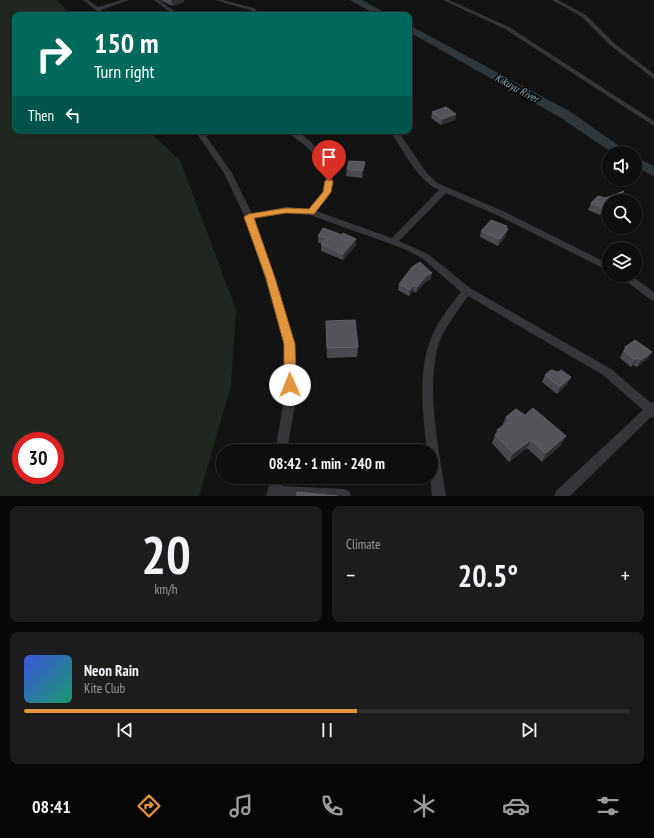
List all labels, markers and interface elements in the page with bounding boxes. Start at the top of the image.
text: 150 m [94,24,158,61]
icon: right [28,28,80,80]
text: Turn right [94,60,154,83]
water label: Kikuyu River [493,70,543,107]
icon: left [62,104,84,126]
text: Then [28,106,54,125]
pin [312,140,346,181]
icon: arrive [318,146,340,168]
map controls [602,146,642,282]
button: sound [602,146,642,186]
button: search [602,194,642,234]
button: layers [602,242,642,282]
position arrow [269,364,311,406]
speed limit sign: 30 [12,432,64,484]
text: 08:42 · 1 min · 240 m [269,454,385,473]
text: 20 [141,521,191,588]
text: Climate [346,536,380,553]
text: 20.5° [458,556,518,595]
text: − [346,561,355,589]
text: + [621,561,630,589]
text: km/h [154,581,178,598]
text: Neon Rain [84,661,139,680]
text: Kite Club [84,680,125,697]
icon: previous [114,719,136,741]
icon: pause [316,719,338,741]
icon: next [518,719,540,741]
icon: directions [135,792,163,820]
icon: music [227,792,255,820]
icon: phone [318,792,346,820]
icon: climate [410,792,438,820]
icon: car [502,792,530,820]
icon: filters [594,792,622,820]
text: 08:41 [32,795,71,818]

